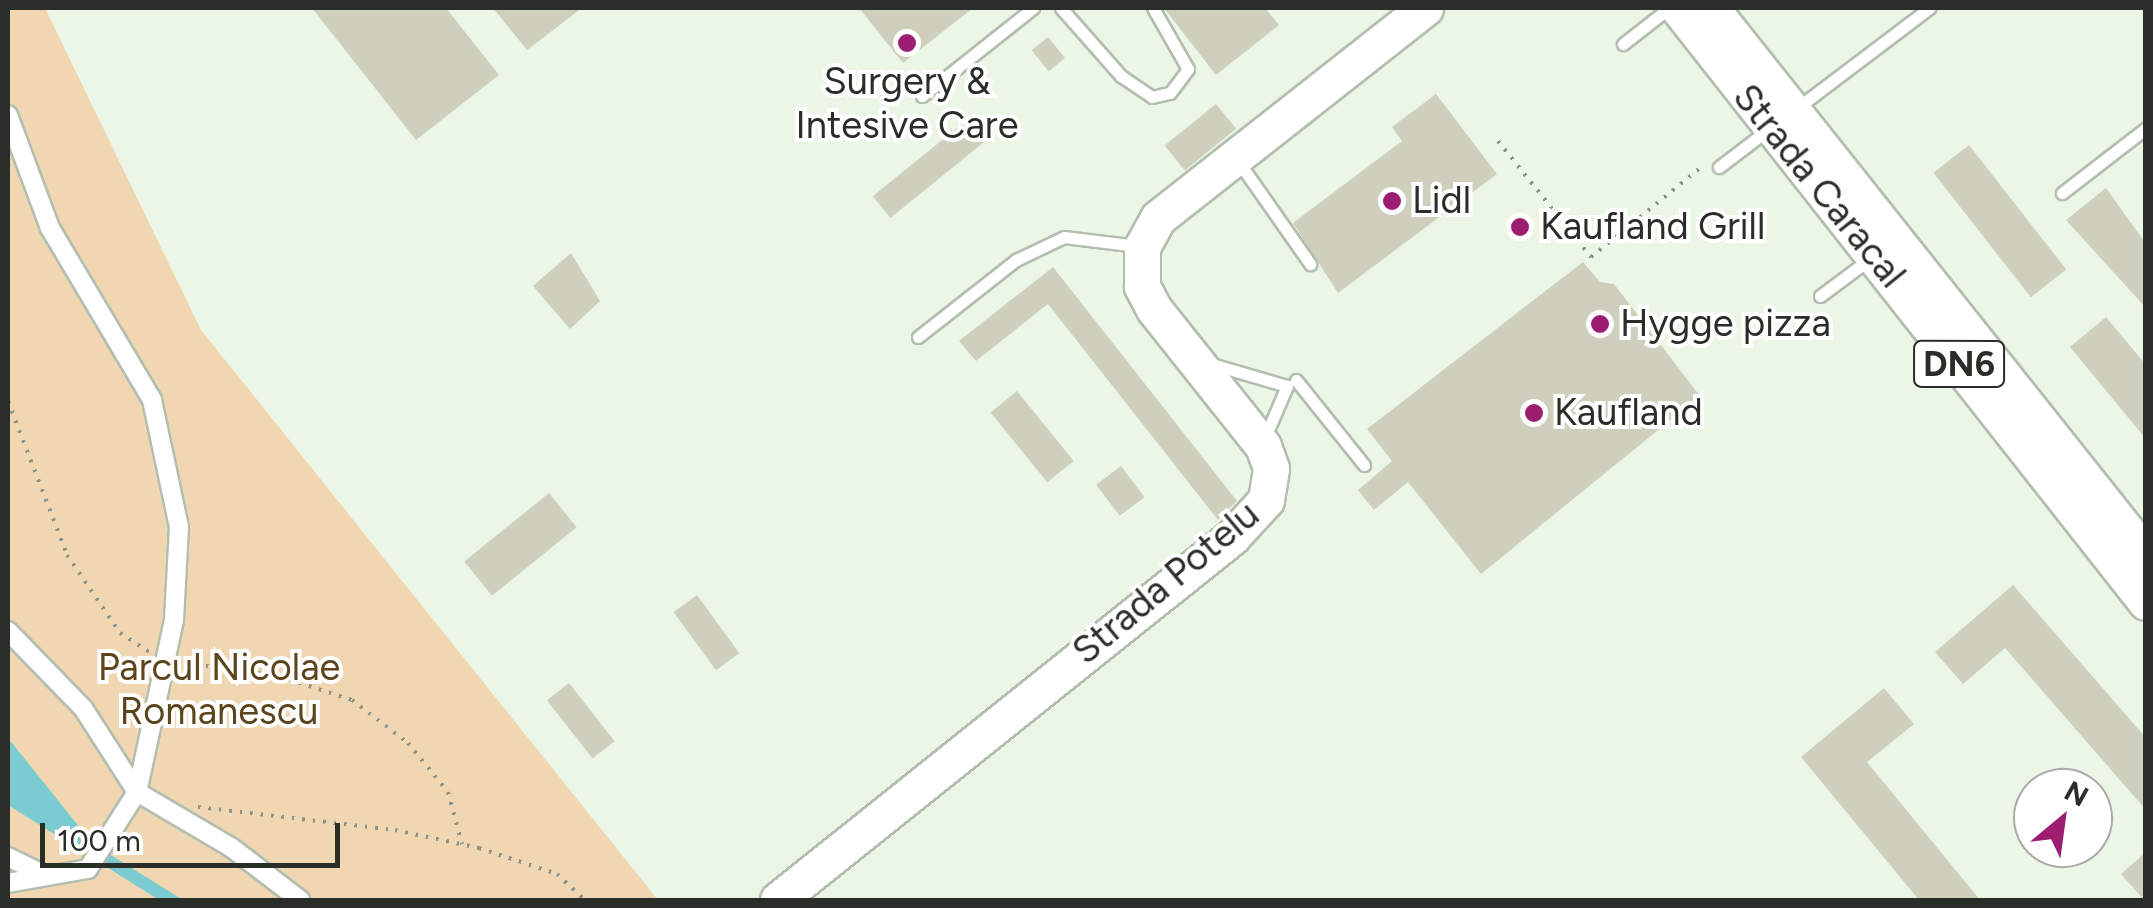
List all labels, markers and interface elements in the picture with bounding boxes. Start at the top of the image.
marker: Surgery & Intesive Care [896,32,918,54]
place label: Surgery & Intesive Care [796,59,1018,148]
street label: Strada Caracal [1723,75,1915,297]
place label: Lidl [1412,178,1471,224]
marker: Lidl [1381,190,1403,212]
place label: Kaufland Grill [1540,204,1765,250]
marker: Kaufland Grill [1509,216,1531,238]
place label: Hygge pizza [1620,301,1831,347]
marker: Hygge pizza [1589,313,1611,335]
road number: DN6 [1912,334,2006,394]
place label: Kaufland [1554,390,1703,436]
marker: Kaufland [1523,402,1545,424]
street label: Strada Potelu [1064,492,1268,674]
park label: Parcul Nicolae Romanescu [98,645,340,734]
north arrow [2013,768,2113,868]
text: N [2059,773,2094,814]
scale bar [45,803,345,865]
text: 100 m [57,822,141,859]

